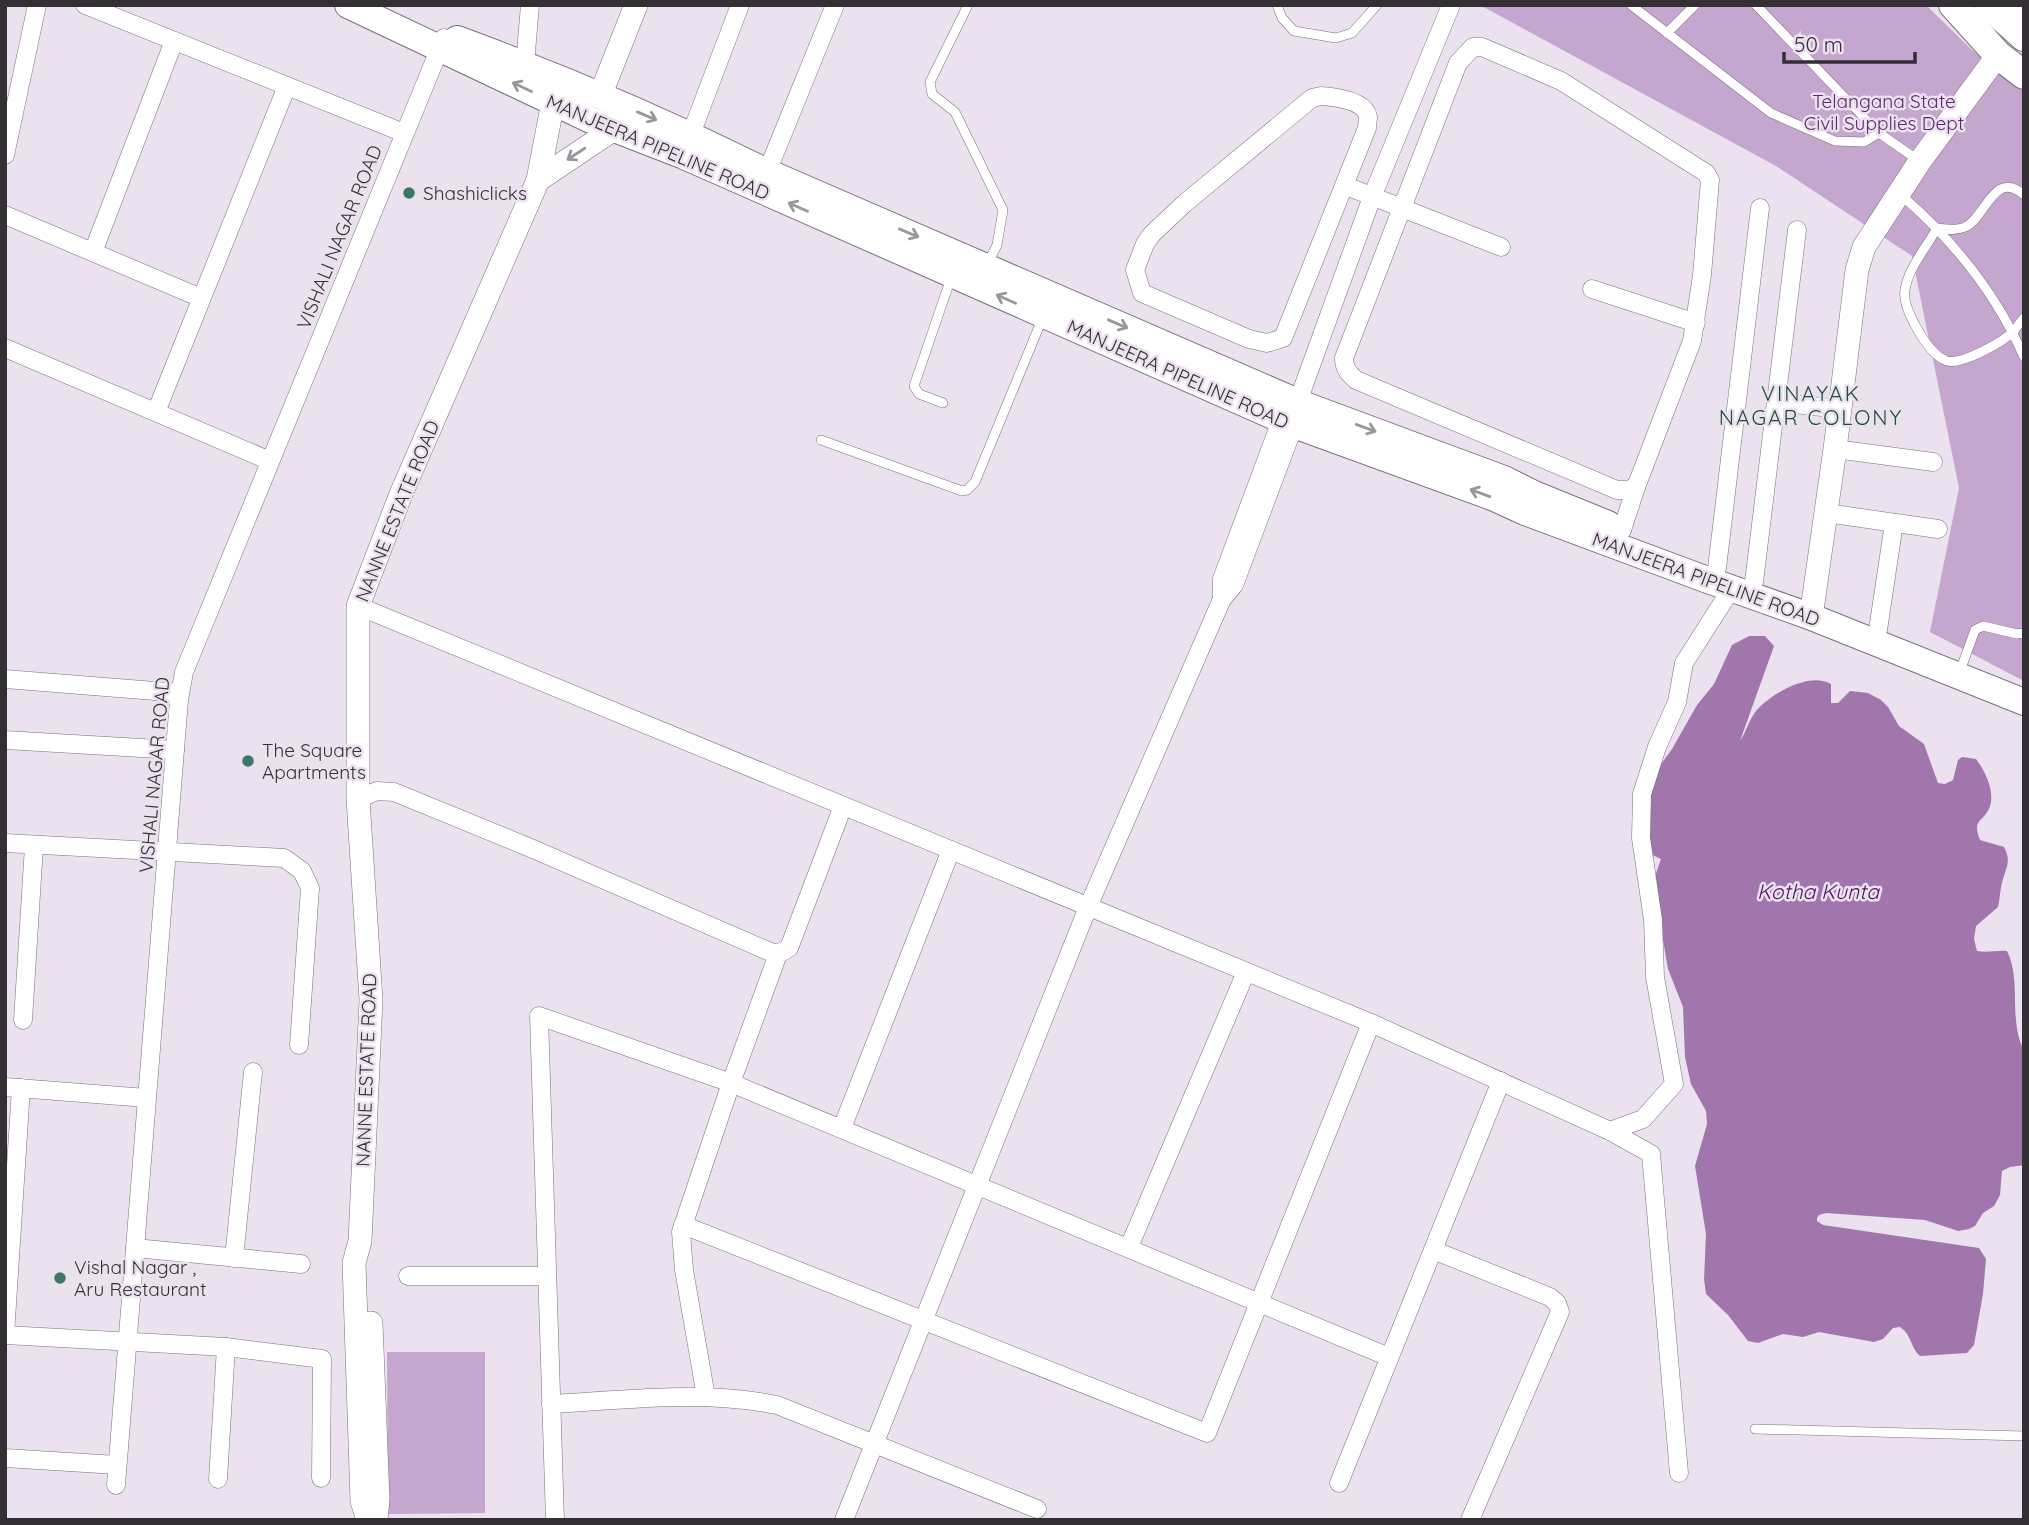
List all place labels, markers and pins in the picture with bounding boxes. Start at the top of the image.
place label: Shashiclicks [423,181,527,205]
marker: Shashiclicks [401,185,417,201]
place label: The Square Apartments [262,738,366,784]
marker: The Square Apartments [240,753,256,769]
place label: Vishal Nagar , Aru Restaurant [74,1255,207,1301]
marker: Vishal Nagar , Aru Restaurant [52,1270,68,1286]

